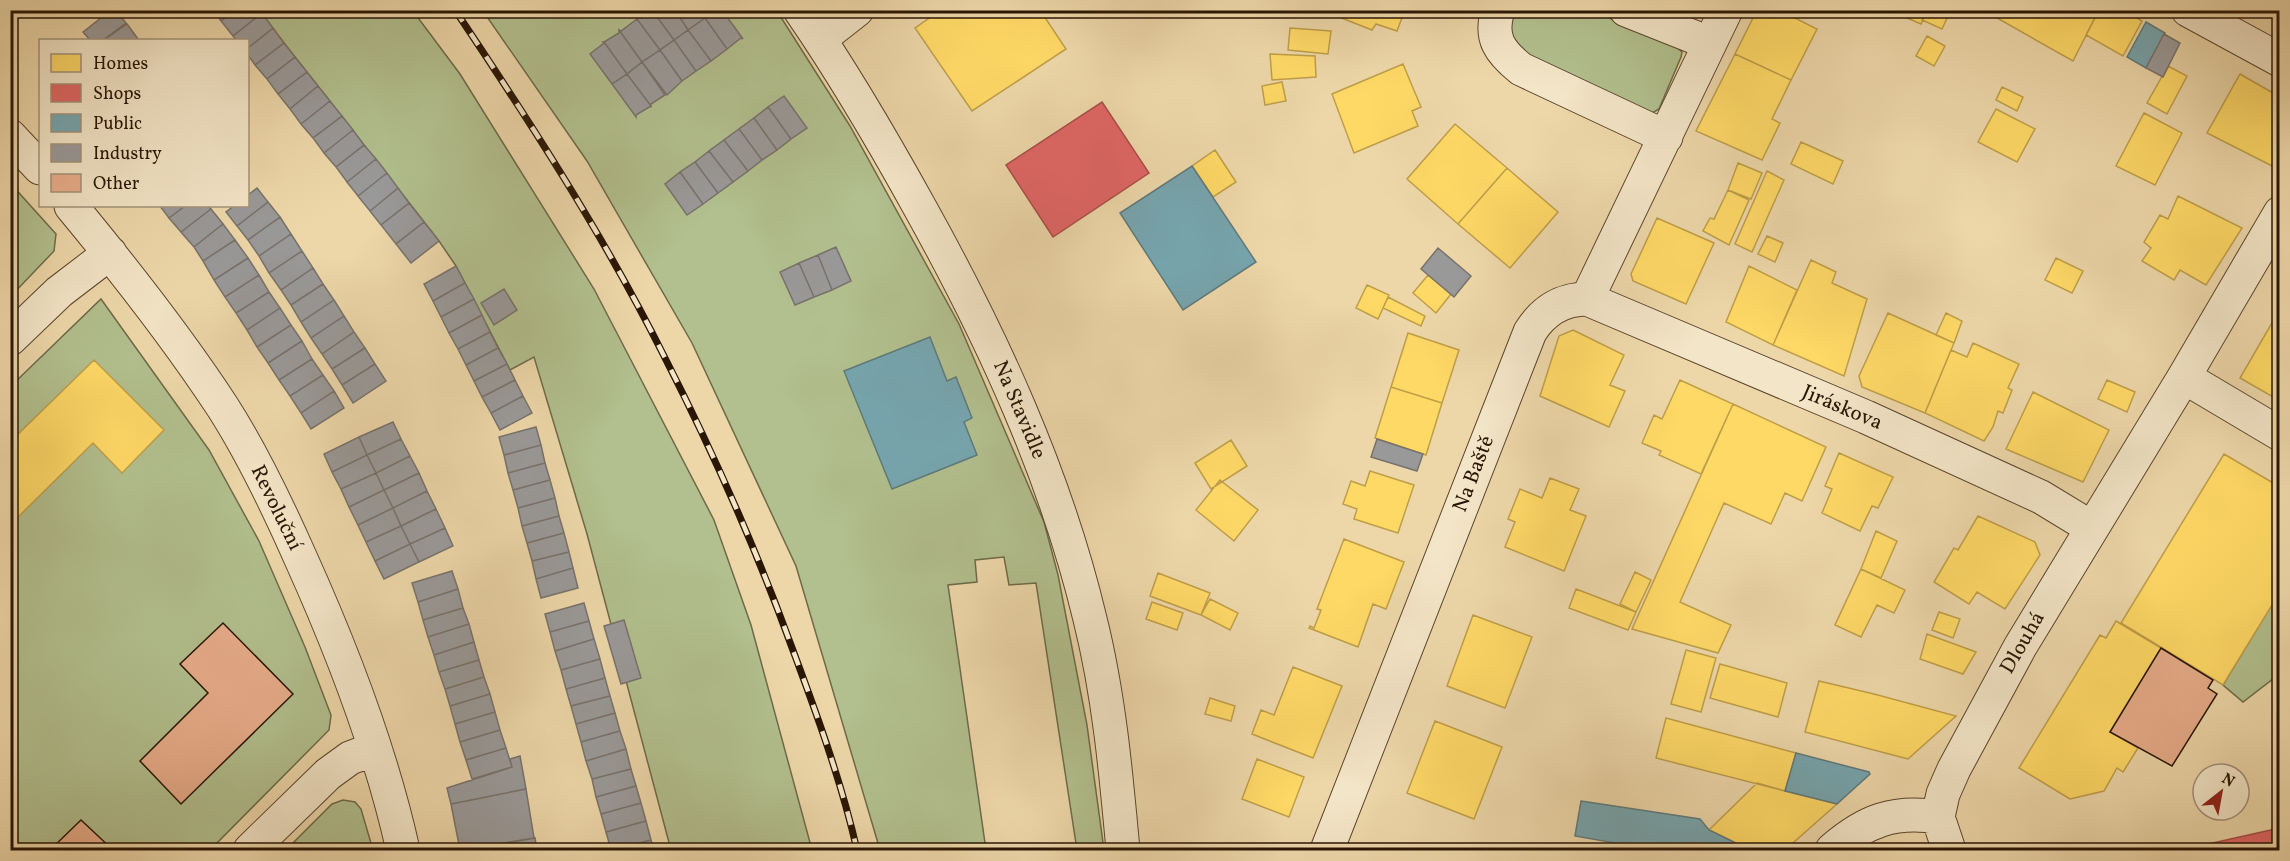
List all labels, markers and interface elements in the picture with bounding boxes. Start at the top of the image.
legend [39,39,249,207]
text: Homes [93,52,148,77]
text: Shops [93,82,141,107]
text: Public [93,112,142,137]
text: Industry [93,142,162,167]
text: Other [93,172,140,197]
street label: Na Stavidle [985,356,1053,464]
street label: Jiráskova [1797,378,1887,438]
street label: Na Baště [1446,431,1502,516]
street label: Revoluční [243,460,309,556]
street label: Dlouhá [1994,606,2052,680]
north arrow [2191,762,2251,822]
text: N [2217,768,2239,793]

